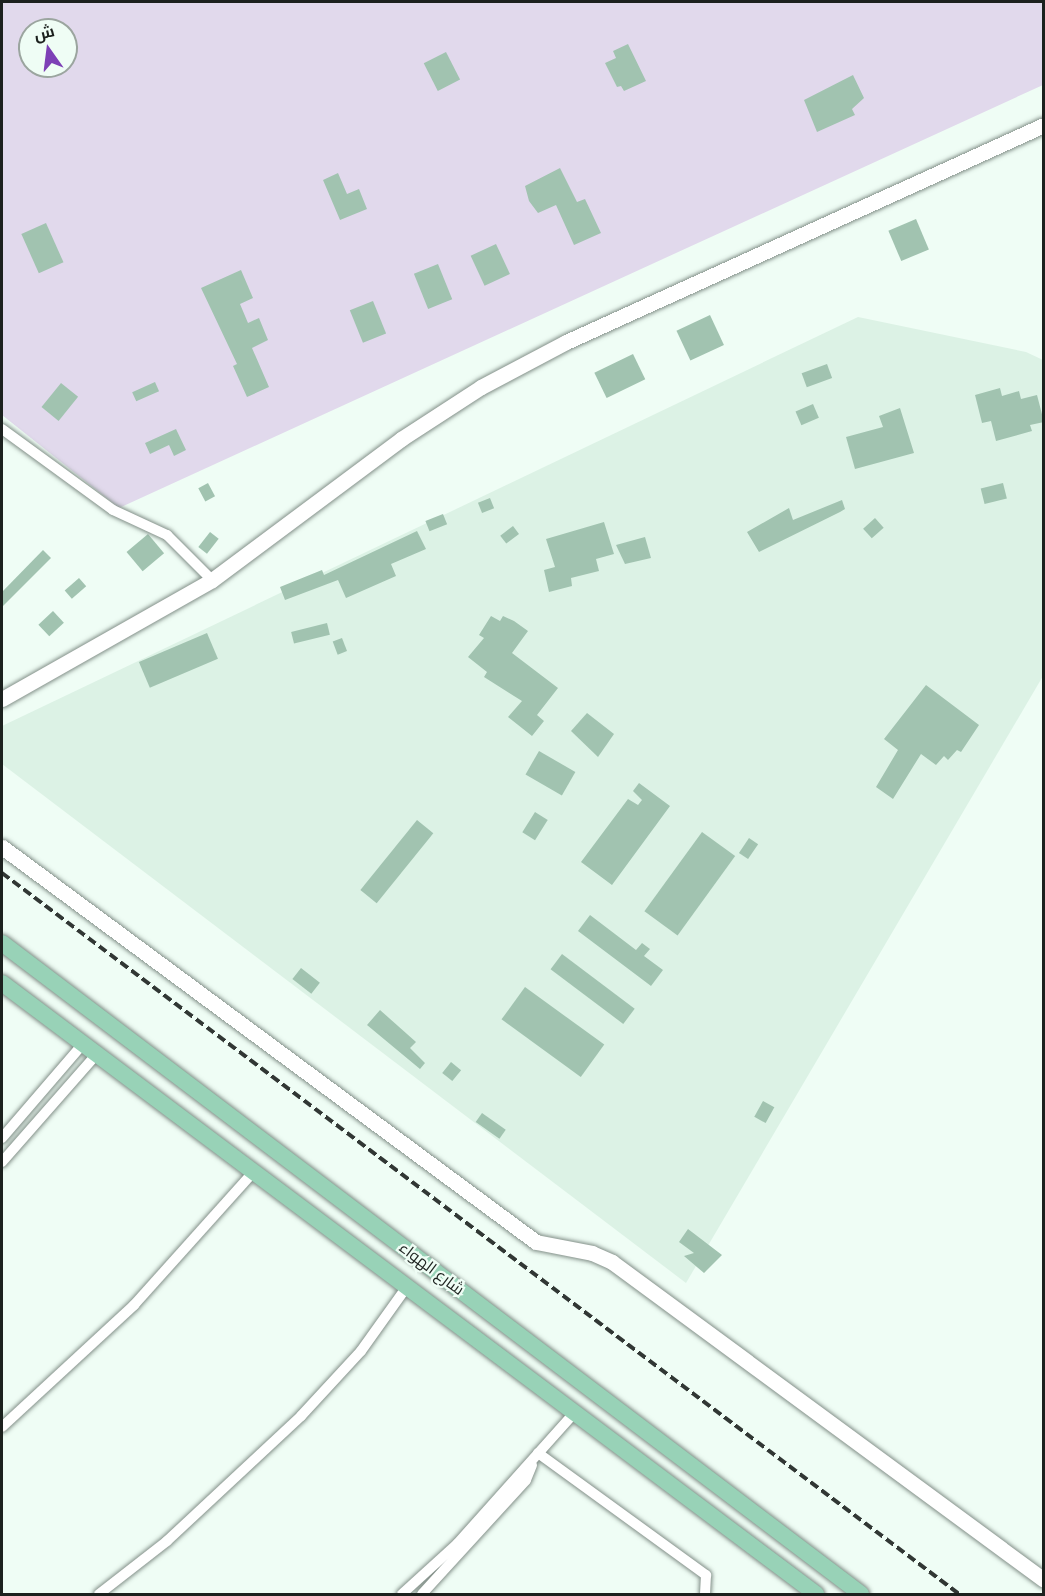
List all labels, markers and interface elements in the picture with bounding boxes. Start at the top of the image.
north arrow [18,18,78,78]
text: ش [32,20,56,44]
street label: شارع الهواء [396,1237,468,1299]

